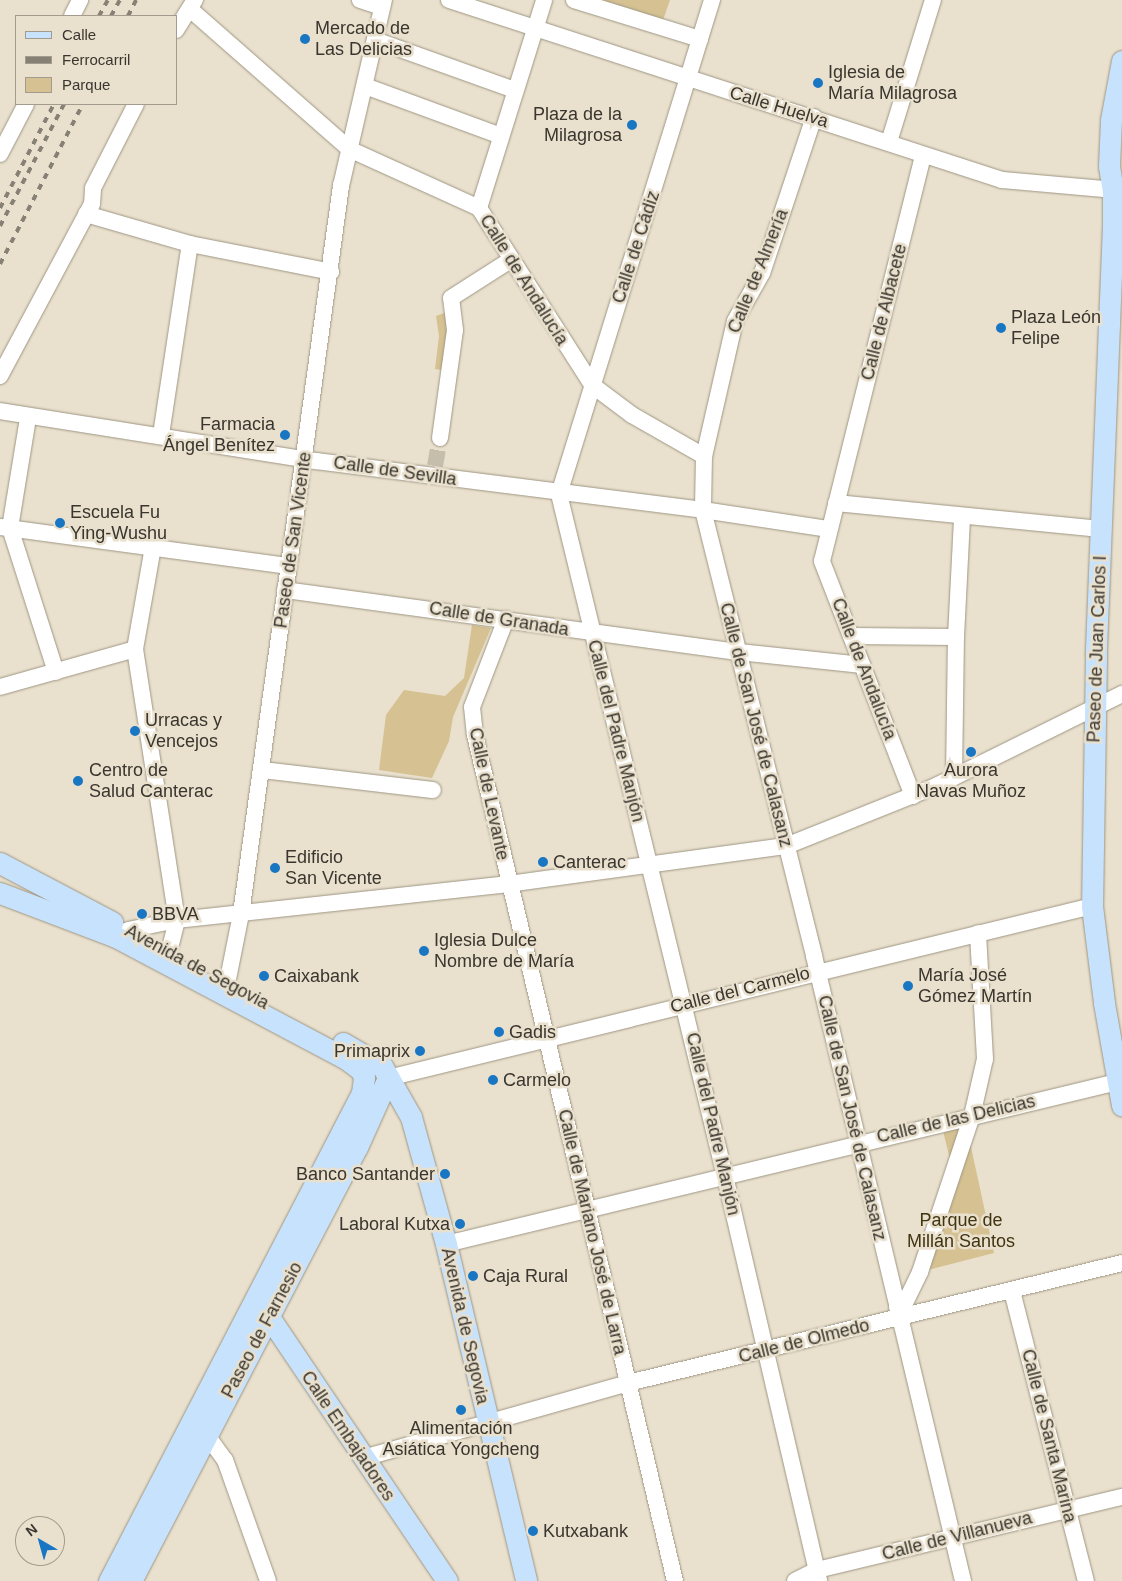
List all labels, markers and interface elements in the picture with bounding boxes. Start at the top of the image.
legend [15,15,178,105]
place label: Mercado de Las Delicias [315,18,412,60]
text: Calle [62,26,96,43]
marker: Mercado de Las Delicias [299,33,311,45]
text: Ferrocarril [62,51,130,68]
place label: Iglesia de María Milagrosa [828,62,957,104]
text: Parque [62,76,110,93]
marker: Iglesia de María Milagrosa [812,77,824,89]
street label: Calle Huelva [727,82,831,132]
place label: Plaza de la Milagrosa [533,104,622,146]
marker: Plaza de la Milagrosa [626,119,638,131]
street label: Calle de Cádiz [608,188,664,306]
street label: Calle de Almería [723,205,793,337]
street label: Calle de Andalucía [475,210,573,350]
street label: Calle de Albacete [856,241,912,383]
place label: Plaza León Felipe [1011,307,1101,350]
marker: Plaza León Felipe [995,322,1007,334]
place label: Farmacia Ángel Benítez [163,414,275,456]
marker: Farmacia Ángel Benítez [279,429,291,441]
street label: Paseo de San Vicente [270,450,316,630]
street label: Calle de Sevilla [332,452,458,490]
place label: Escuela Fu Ying-Wushu [70,502,167,544]
marker: Escuela Fu Ying-Wushu [54,517,66,529]
street label: Paseo de Juan Carlos I [1083,555,1111,743]
street label: Calle de Andalucía [827,595,901,743]
street label: Calle de Granada [428,597,570,641]
street label: Calle de San José de Calasanz [715,601,797,849]
street label: Calle del Padre Manjón [583,638,649,824]
place label: Urracas y Vencejos [145,710,222,752]
marker: Urracas y Vencejos [129,725,141,737]
street label: Calle de Levante [464,726,514,862]
marker: Aurora Navas Muñoz [965,746,977,758]
place label: Centro de Salud Canterac [89,760,213,802]
place label: Aurora Navas Muñoz [916,760,1026,802]
marker: Centro de Salud Canterac [71,774,85,788]
place label: Edificio San Vicente [285,847,382,890]
place label: Canterac [553,851,626,873]
marker: Canterac [537,856,549,868]
marker: Edificio San Vicente [269,862,281,874]
place label: BBVA [152,903,199,925]
marker: BBVA [136,908,148,920]
street label: Avenida de Segovia [121,920,273,1014]
place label: Iglesia Dulce Nombre de María [434,930,574,972]
marker: Iglesia Dulce Nombre de María [418,945,430,957]
street label: Calle del Carmelo [668,962,812,1018]
place label: Caixabank [274,965,359,987]
place label: María José Gómez Martín [918,965,1032,1008]
marker: Caixabank [258,970,270,982]
marker: María José Gómez Martín [902,980,914,992]
street label: Calle de San José de Calasanz [813,993,891,1243]
place label: Gadis [509,1021,556,1043]
marker: Gadis [493,1026,505,1038]
street label: Calle del Padre Manjón [681,1030,745,1218]
place label: Primaprix [334,1040,410,1062]
marker: Primaprix [414,1045,426,1057]
place label: Carmelo [503,1069,571,1091]
marker: Carmelo [487,1074,499,1086]
street label: Calle de las Delicias [875,1090,1037,1148]
street label: Calle de Mariano José de Larra [553,1107,631,1357]
place label: Banco Santander [296,1163,435,1185]
marker: Banco Santander [439,1168,451,1180]
park label: Parque de Millán Santos [907,1210,1015,1252]
place label: Laboral Kutxa [339,1213,450,1235]
marker: Laboral Kutxa [454,1218,466,1230]
street label: Avenida de Segovia [437,1246,493,1406]
street label: Paseo de Farnesio [217,1258,307,1402]
place label: Caja Rural [483,1265,568,1287]
marker: Caja Rural [467,1270,479,1282]
street label: Calle de Olmedo [736,1314,872,1368]
street label: Calle de Santa Marina [1017,1347,1081,1525]
street label: Calle Embajadores [297,1367,399,1505]
marker: Alimentación Asiática Yongcheng [455,1404,467,1416]
place label: Alimentación Asiática Yongcheng [382,1418,540,1460]
street label: Calle de Villanueva [880,1507,1034,1565]
north arrow [15,1516,65,1566]
place label: Kutxabank [543,1520,628,1542]
text: N [22,1521,40,1539]
marker: Kutxabank [527,1525,539,1537]

